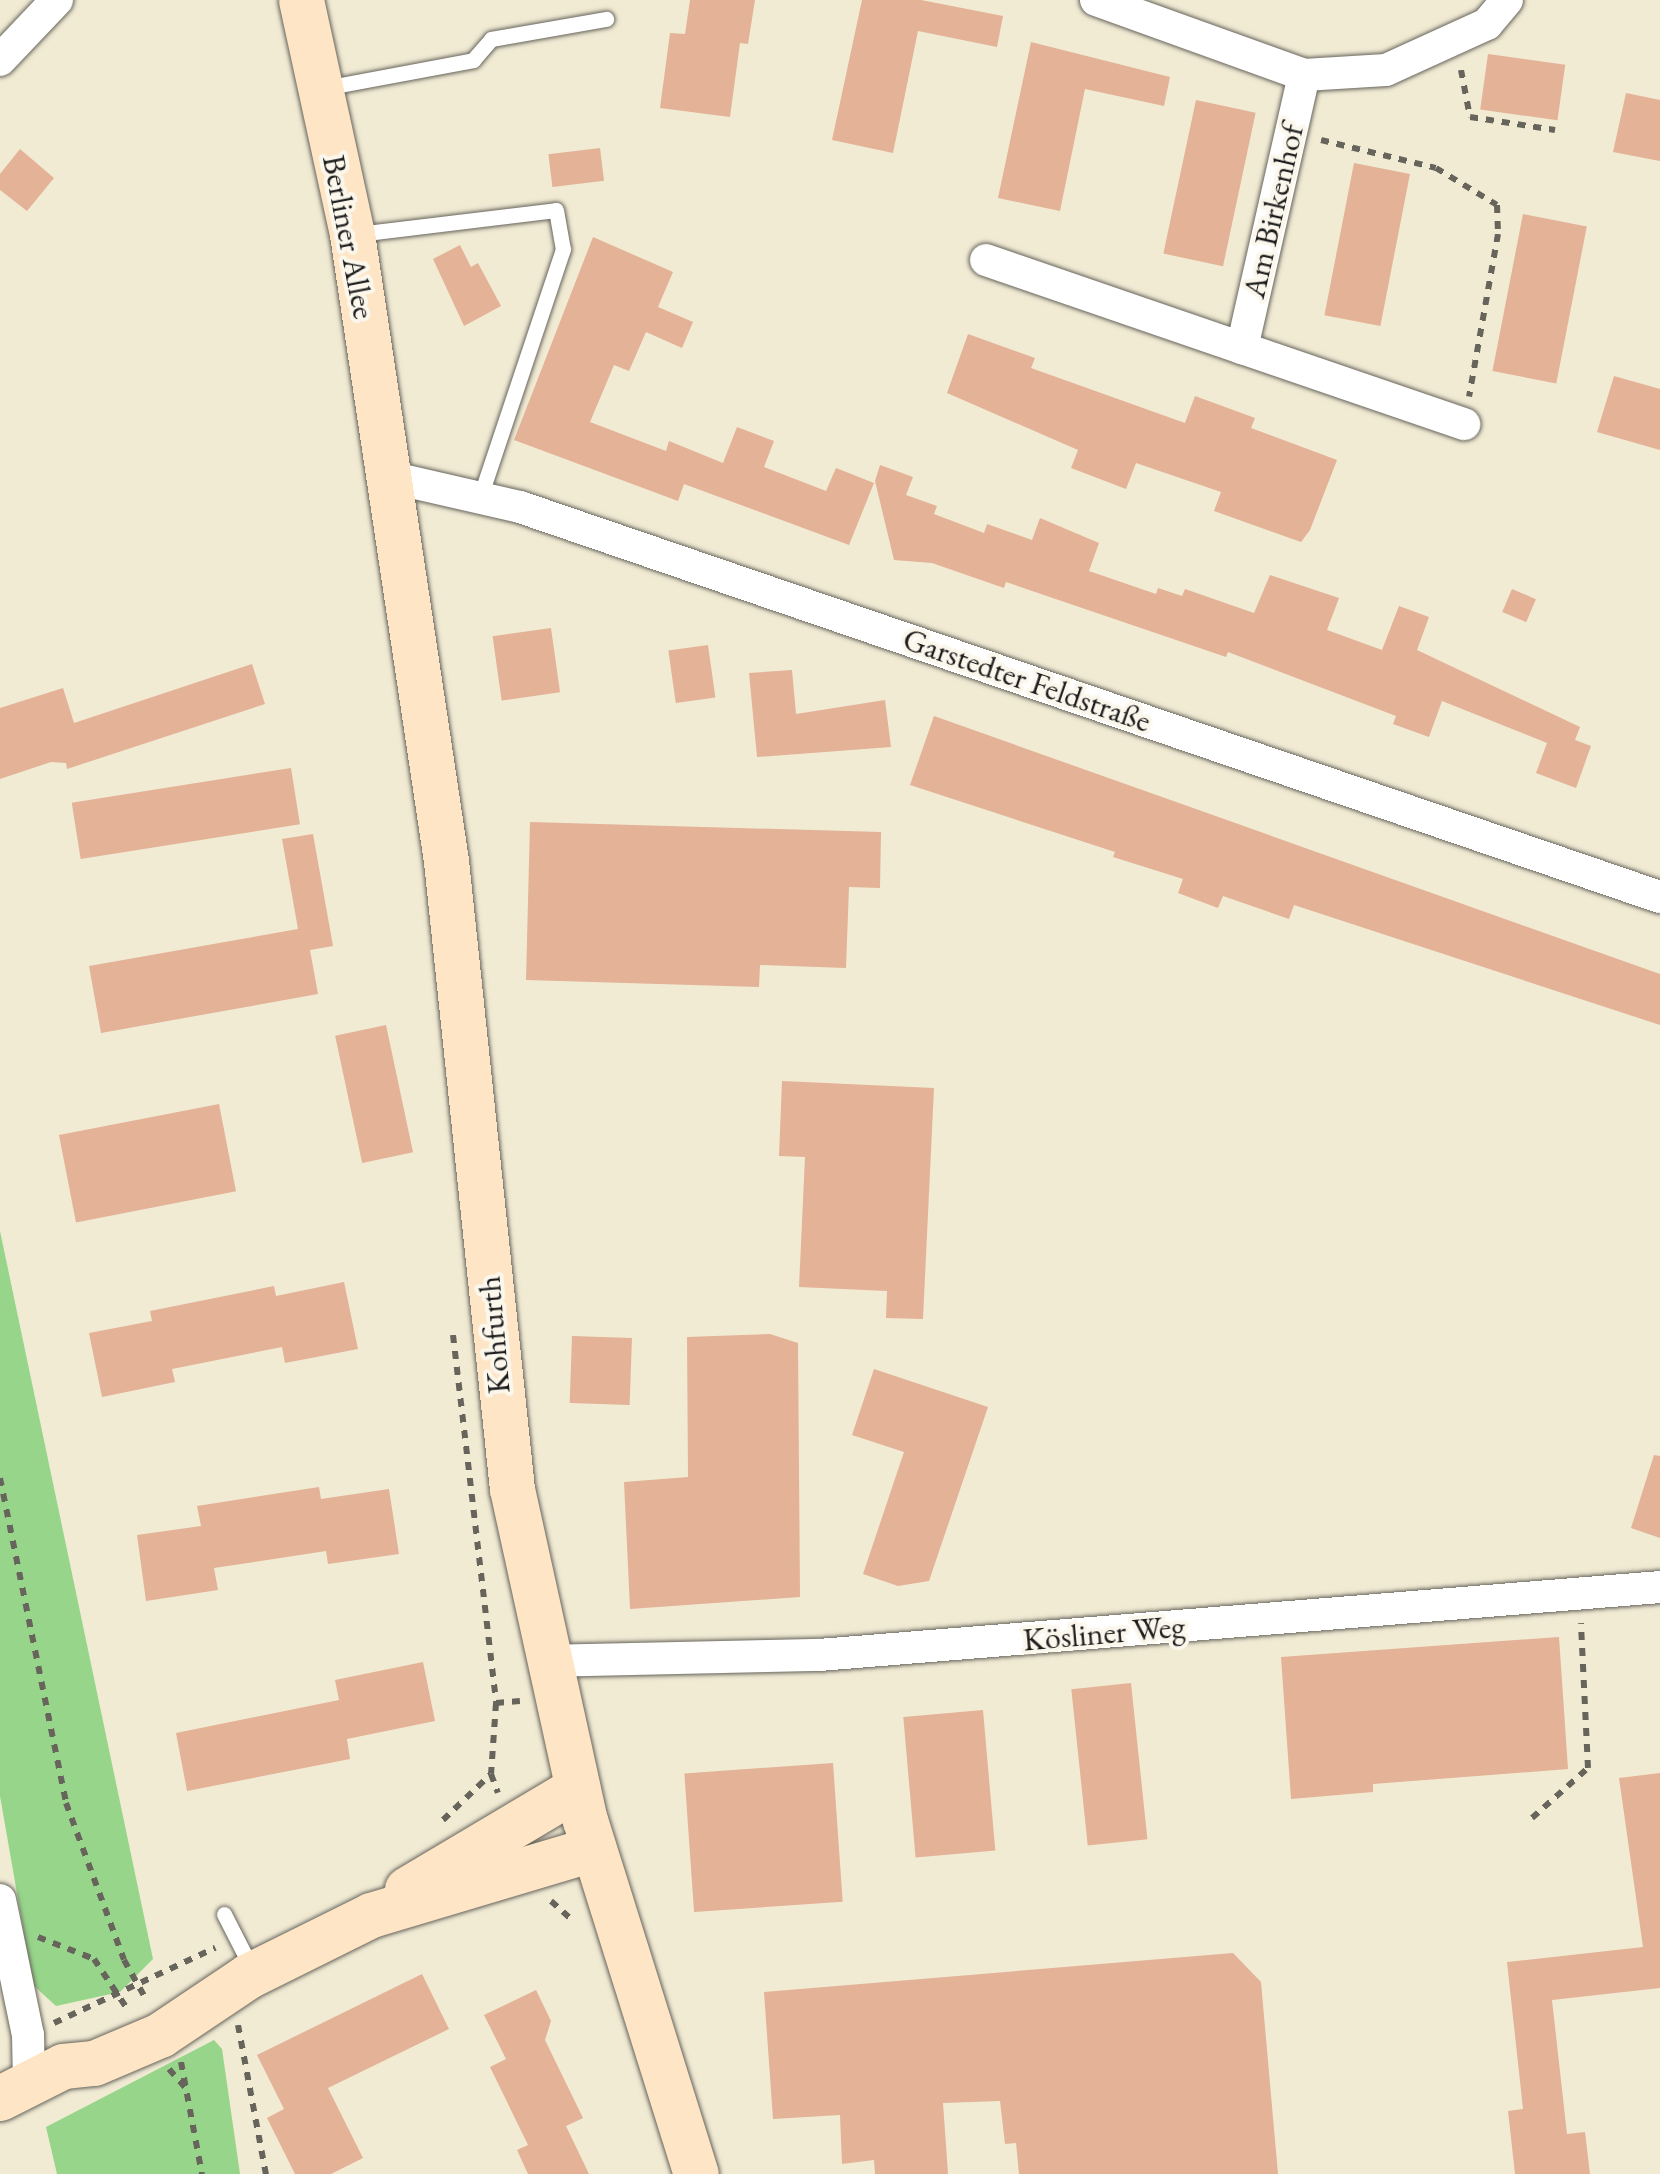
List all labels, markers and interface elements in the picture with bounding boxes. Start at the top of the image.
street label: Am Birkenhof [1234,120,1312,302]
street label: Berliner Allee [314,152,384,322]
street label: Garstedter Feldstraße [898,620,1156,740]
street label: Kohfurth [470,1275,518,1395]
street label: Kösliner Weg [1021,1607,1187,1659]

